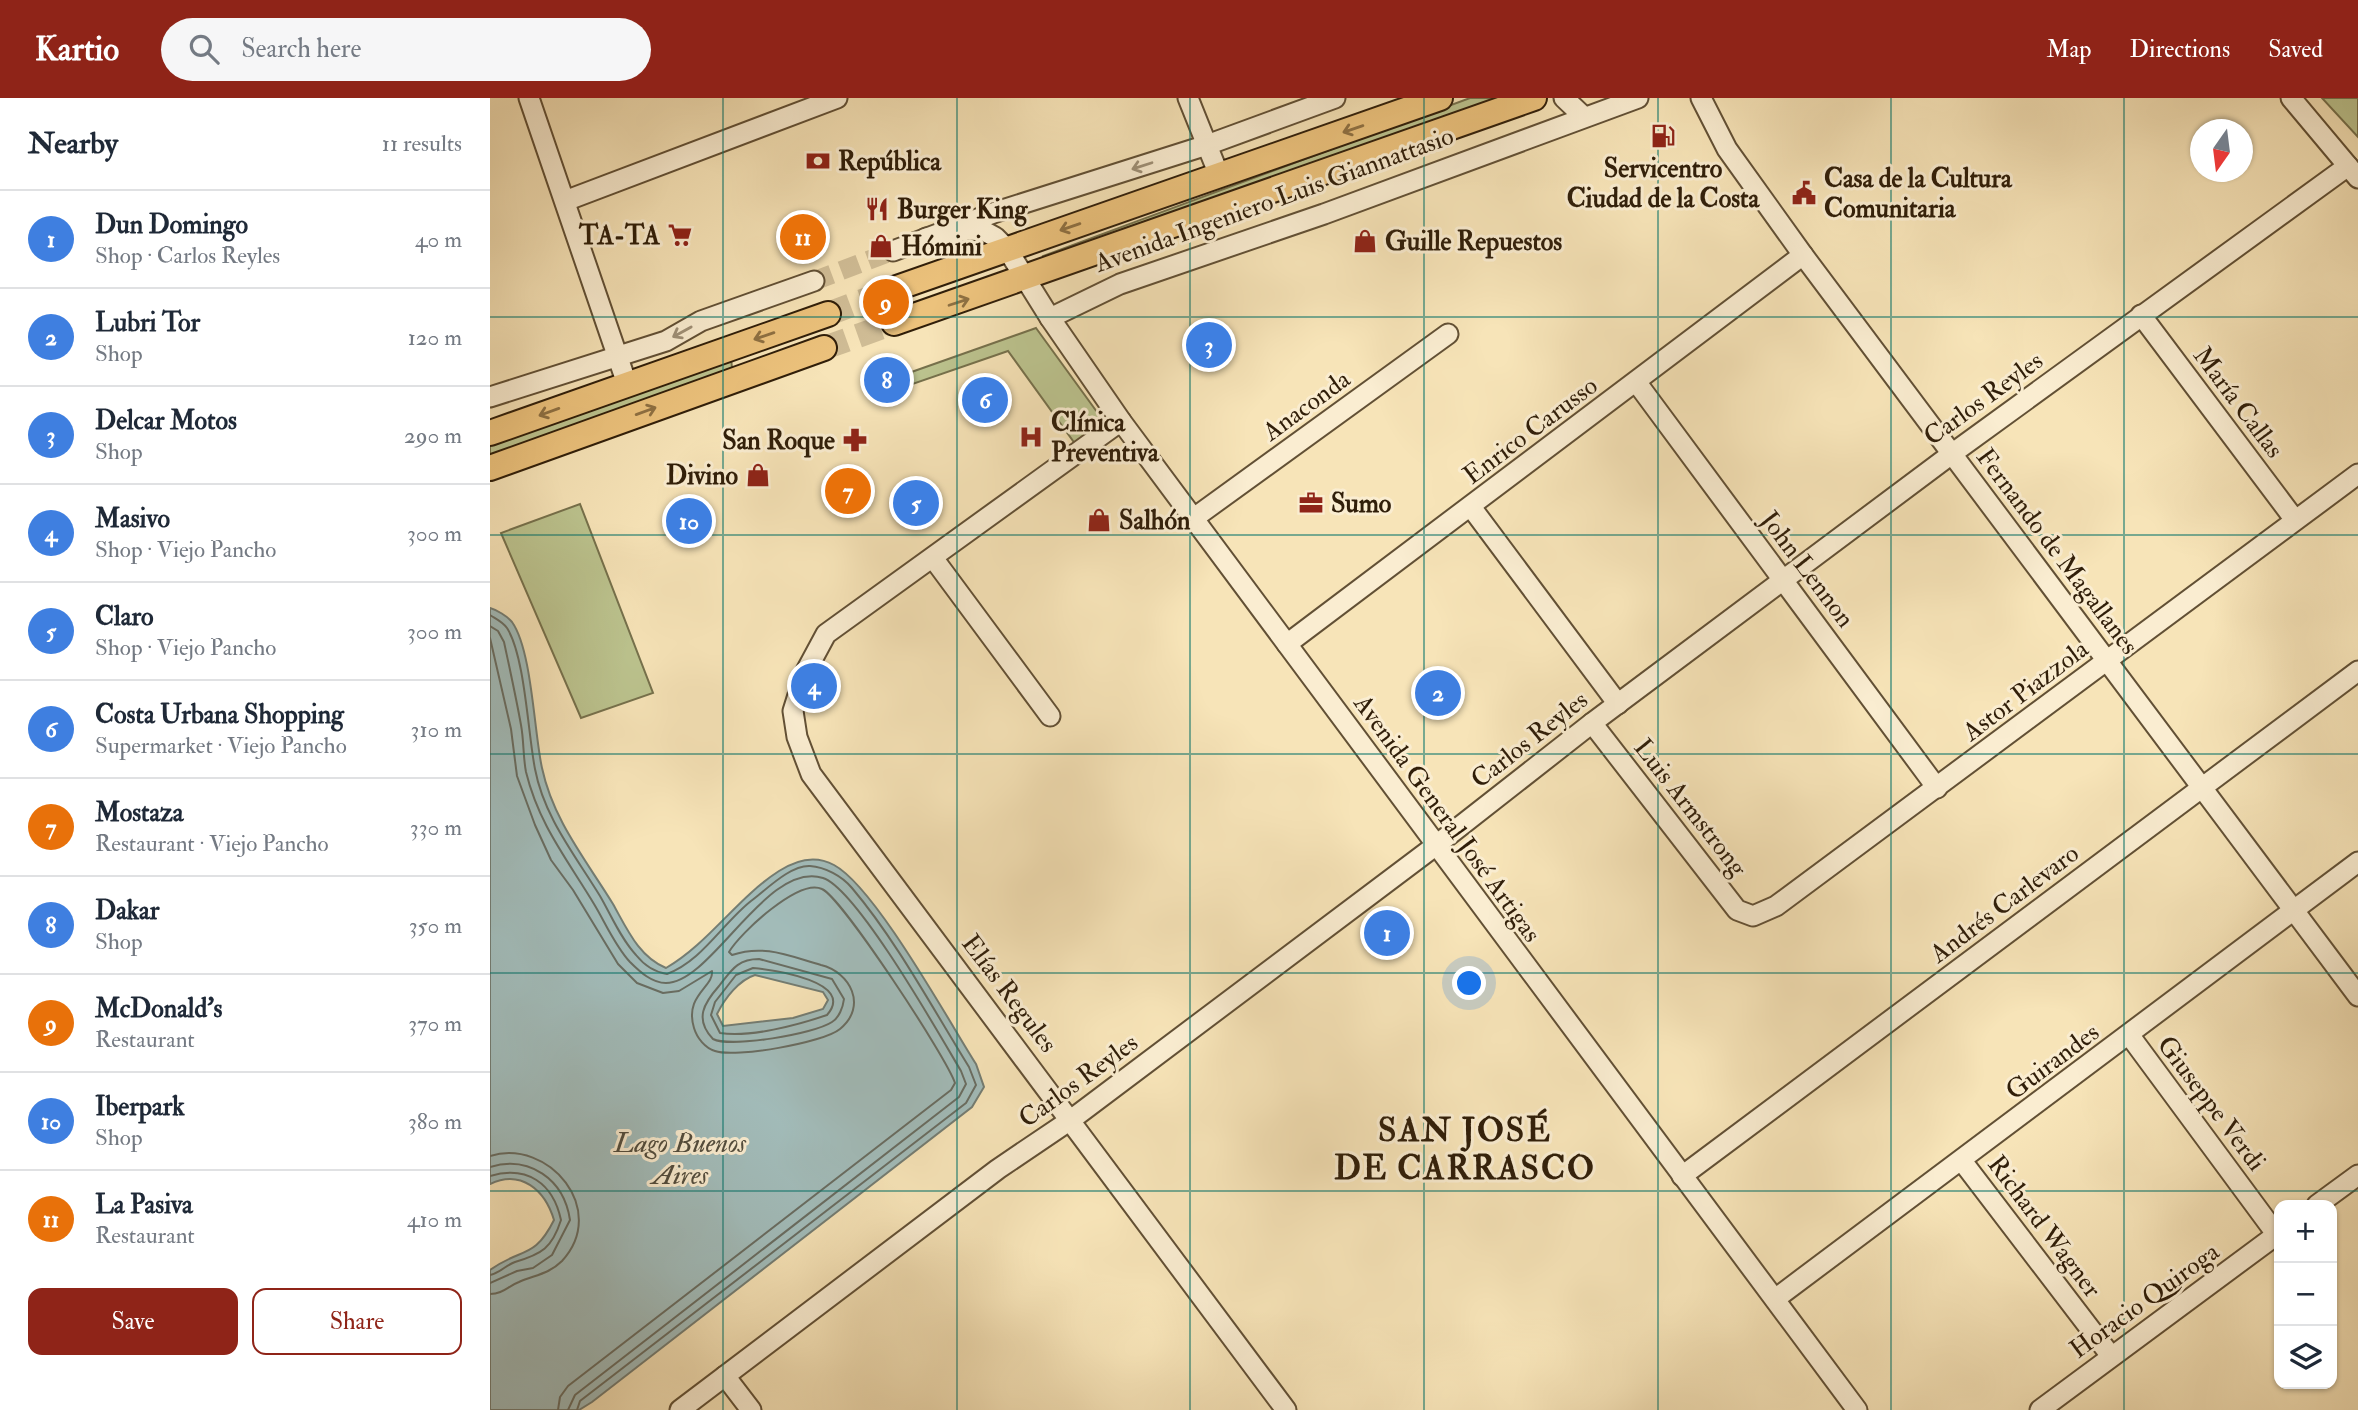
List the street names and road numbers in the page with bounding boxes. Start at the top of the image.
street label: Avenida Ingeniero Luis Giannattasio [1090,120,1458,280]
street label: María Callas [2186,341,2290,465]
street label: Carlos Reyles [1918,345,2050,453]
street label: Anaconda [1256,363,1357,449]
street label: Enrico Carusso [1457,370,1604,492]
street label: Fernando de Magallanes [1969,442,2145,661]
street label: John Lennon [1753,504,1861,634]
street label: Astor Piazzola [1956,633,2095,749]
street label: Carlos Reyles [1465,684,1595,795]
street label: Avenida General José Artigas [1346,688,1548,949]
street label: Luis Armstrong [1627,733,1755,884]
street label: Andrés Carlevaro [1923,837,2085,971]
street label: Elías Regules [954,928,1064,1059]
street label: Guirandes [2000,1016,2106,1107]
street label: Carlos Reyles [1013,1027,1145,1135]
street label: Giuseppe Verdi [2149,1030,2272,1178]
street label: Richard Wagner [1980,1149,2108,1304]
street label: Horacio Quiroga [2064,1236,2226,1366]

